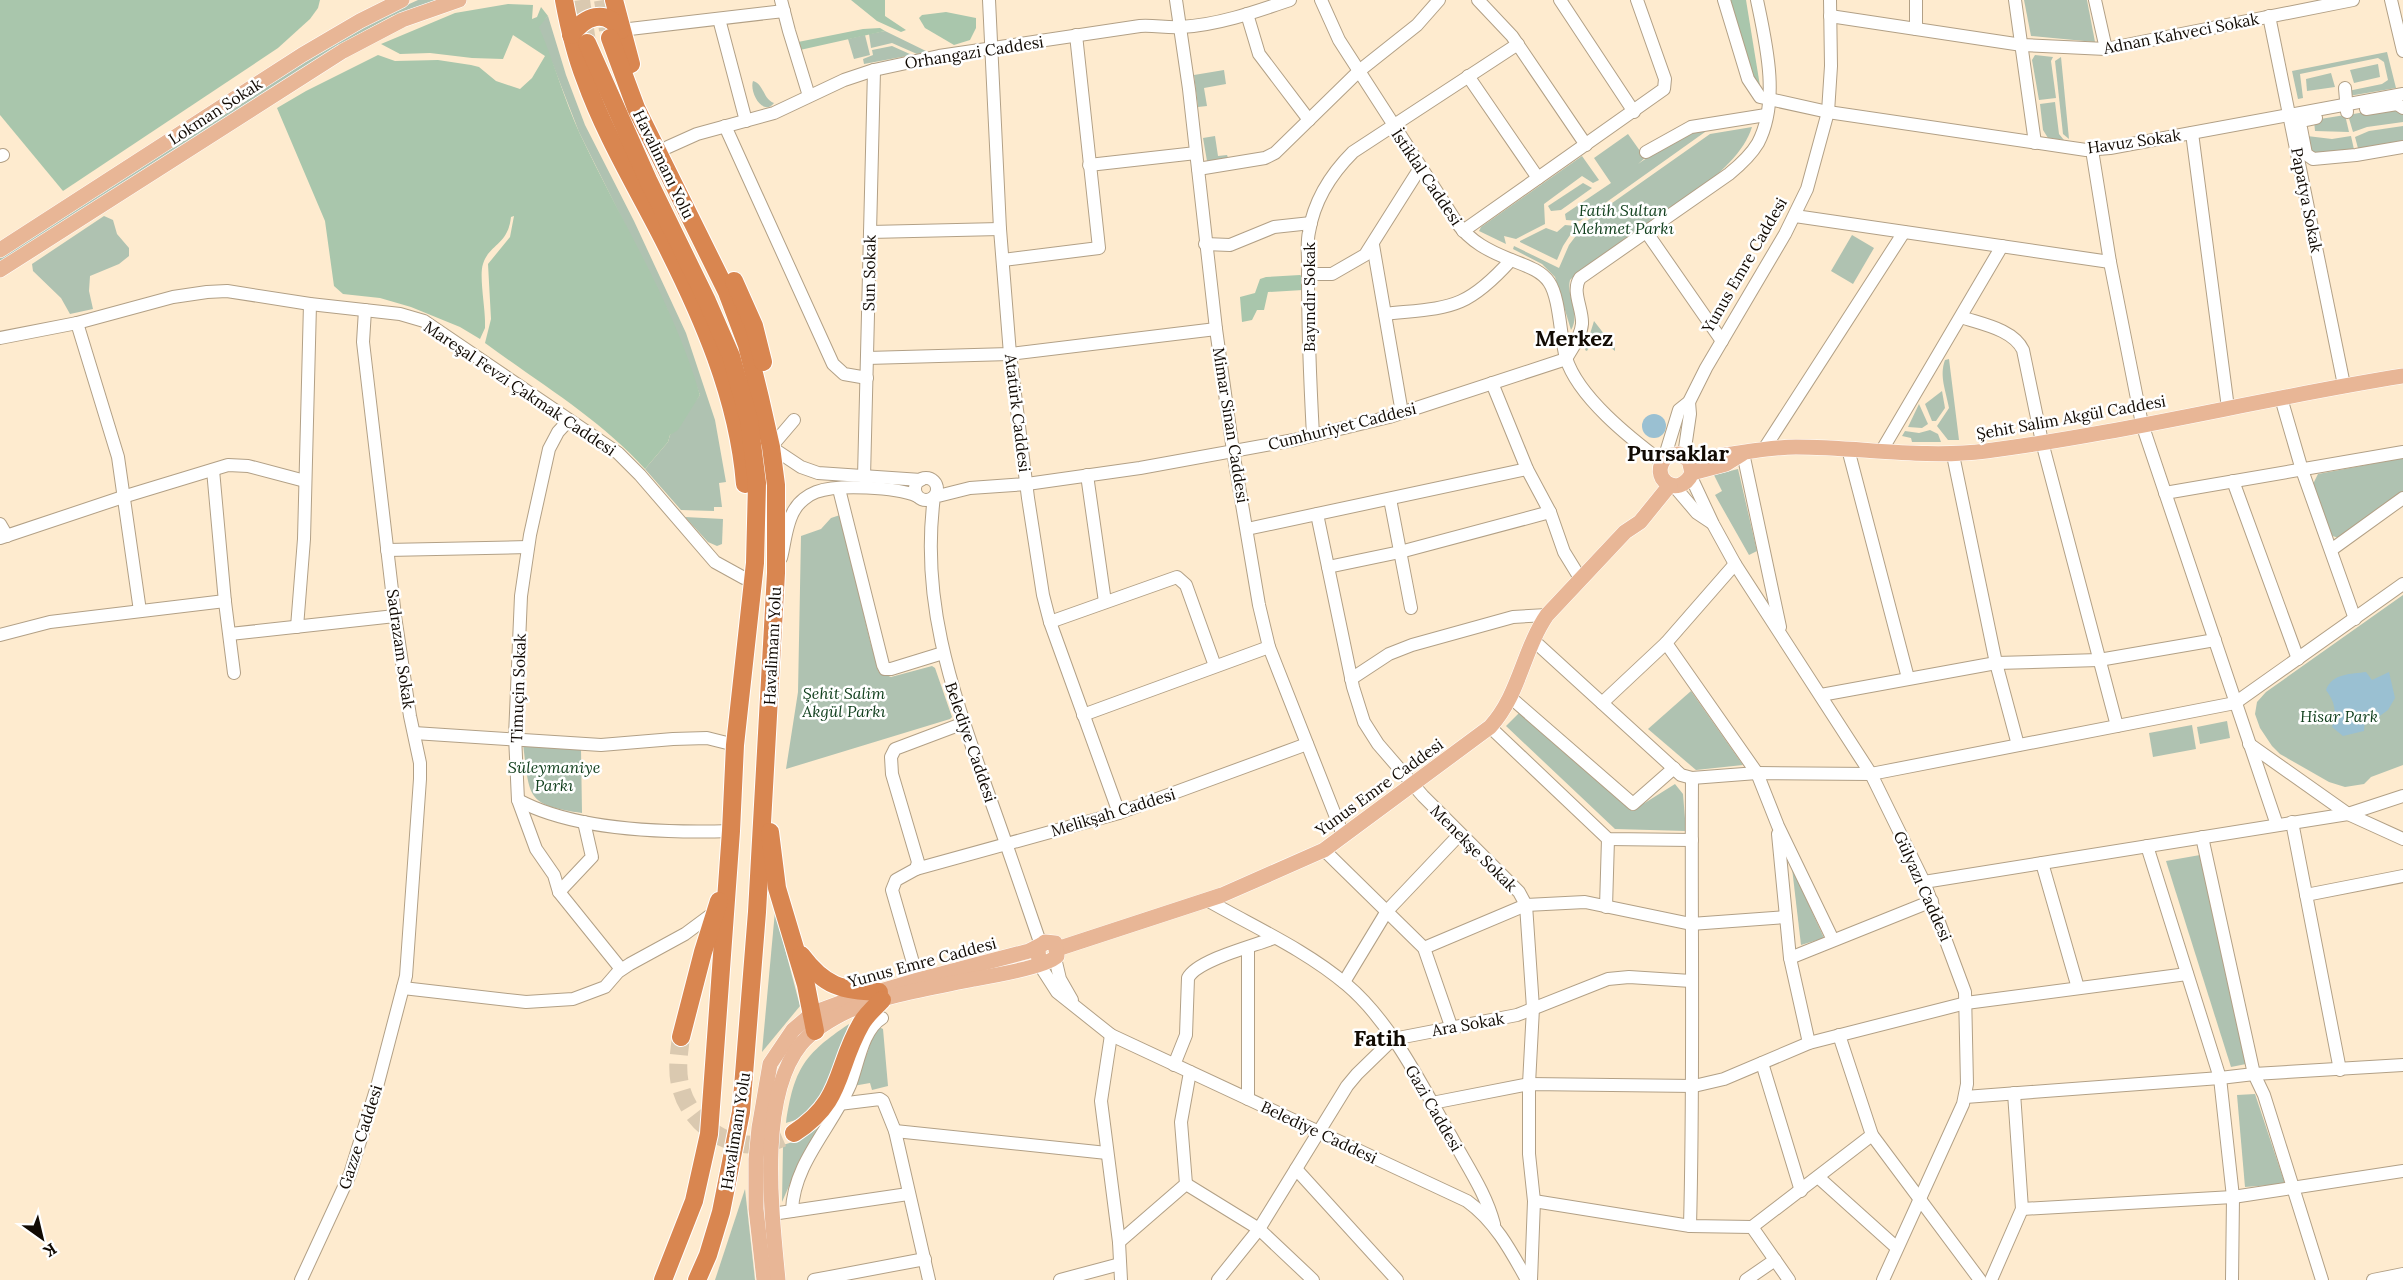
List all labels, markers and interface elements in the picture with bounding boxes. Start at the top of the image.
street label: Adnan Kahveci Sokak [2101,8,2261,58]
street label: Orhangazi Caddesi [903,31,1045,73]
street label: Lokman Sokak [164,73,266,149]
street label: Havalimanı Yolu [629,106,699,222]
street label: Havuz Sokak [2086,124,2182,157]
street label: İstiklal Caddesi [1387,125,1467,229]
street label: Papatya Sokak [2287,146,2327,255]
street label: Yunus Emre Caddesi [1697,194,1791,337]
park label: Fatih Sultan Mehmet Parkı [1572,200,1674,238]
street label: Sun Sokak [858,234,880,311]
street label: Bayındır Sokak [1299,242,1319,352]
street label: Mareşal Fevzi Çakmak Caddesi [420,316,620,460]
district label: Merkez [1535,324,1613,352]
street label: Mimar Sinan Caddesi [1209,346,1253,504]
street label: Atatürk Caddesi [1001,352,1035,473]
street label: Şehit Salim Akgül Caddesi [1975,390,2167,444]
street label: Cumhuriyet Caddesi [1266,398,1418,454]
district label: Pursaklar [1627,439,1730,467]
street label: Havalimanı Yolu [759,586,785,706]
street label: Sadrazam Sokak [383,588,419,711]
street label: Timuçin Sokak [506,633,530,743]
street label: Belediye Caddesi [941,679,1001,805]
park label: Şehit Salim Akgül Parkı [801,683,886,721]
park label: Hisar Park [2300,706,2378,726]
street label: Yunus Emre Caddesi [1310,734,1447,841]
park label: Süleymaniye Parkı [508,757,601,795]
street label: Melikşah Caddesi [1048,784,1178,840]
street label: Menekşe Sokak [1426,800,1522,896]
street label: Gülyazı Caddesi [1890,828,1956,944]
street label: Yunus Emre Caddesi [845,933,998,992]
street label: Ara Sokak [1429,1008,1506,1040]
district label: Fatih [1353,1024,1407,1052]
street label: Gazi Caddesi [1401,1061,1467,1155]
street label: Havalimanı Yolu [716,1070,754,1191]
street label: Gazze Caddesi [334,1082,386,1192]
street label: Belediye Caddesi [1258,1096,1380,1168]
north arrow [12,1208,72,1268]
text: K [40,1239,61,1262]

